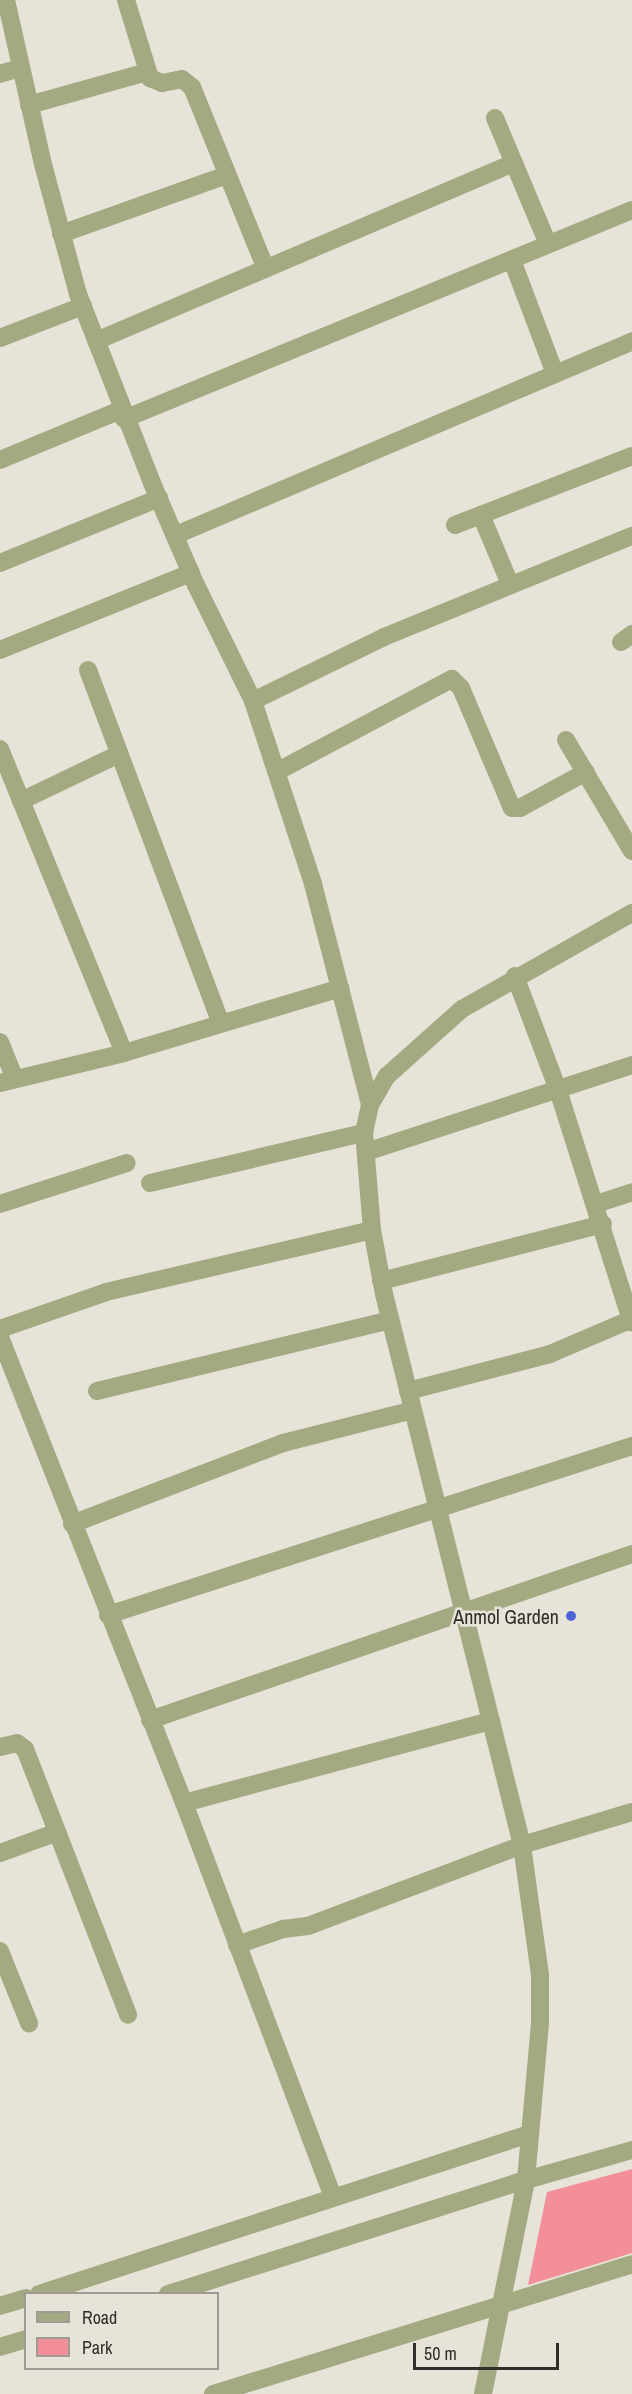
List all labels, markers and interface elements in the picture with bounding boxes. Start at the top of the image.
place label: Anmol Garden [453,1604,559,1628]
marker: Anmol Garden [564,1609,578,1623]
legend [24,2292,219,2370]
text: Road [82,2305,117,2330]
scale bar [416,2331,562,2369]
text: Park [82,2335,112,2360]
text: 50 m [424,2341,457,2366]

